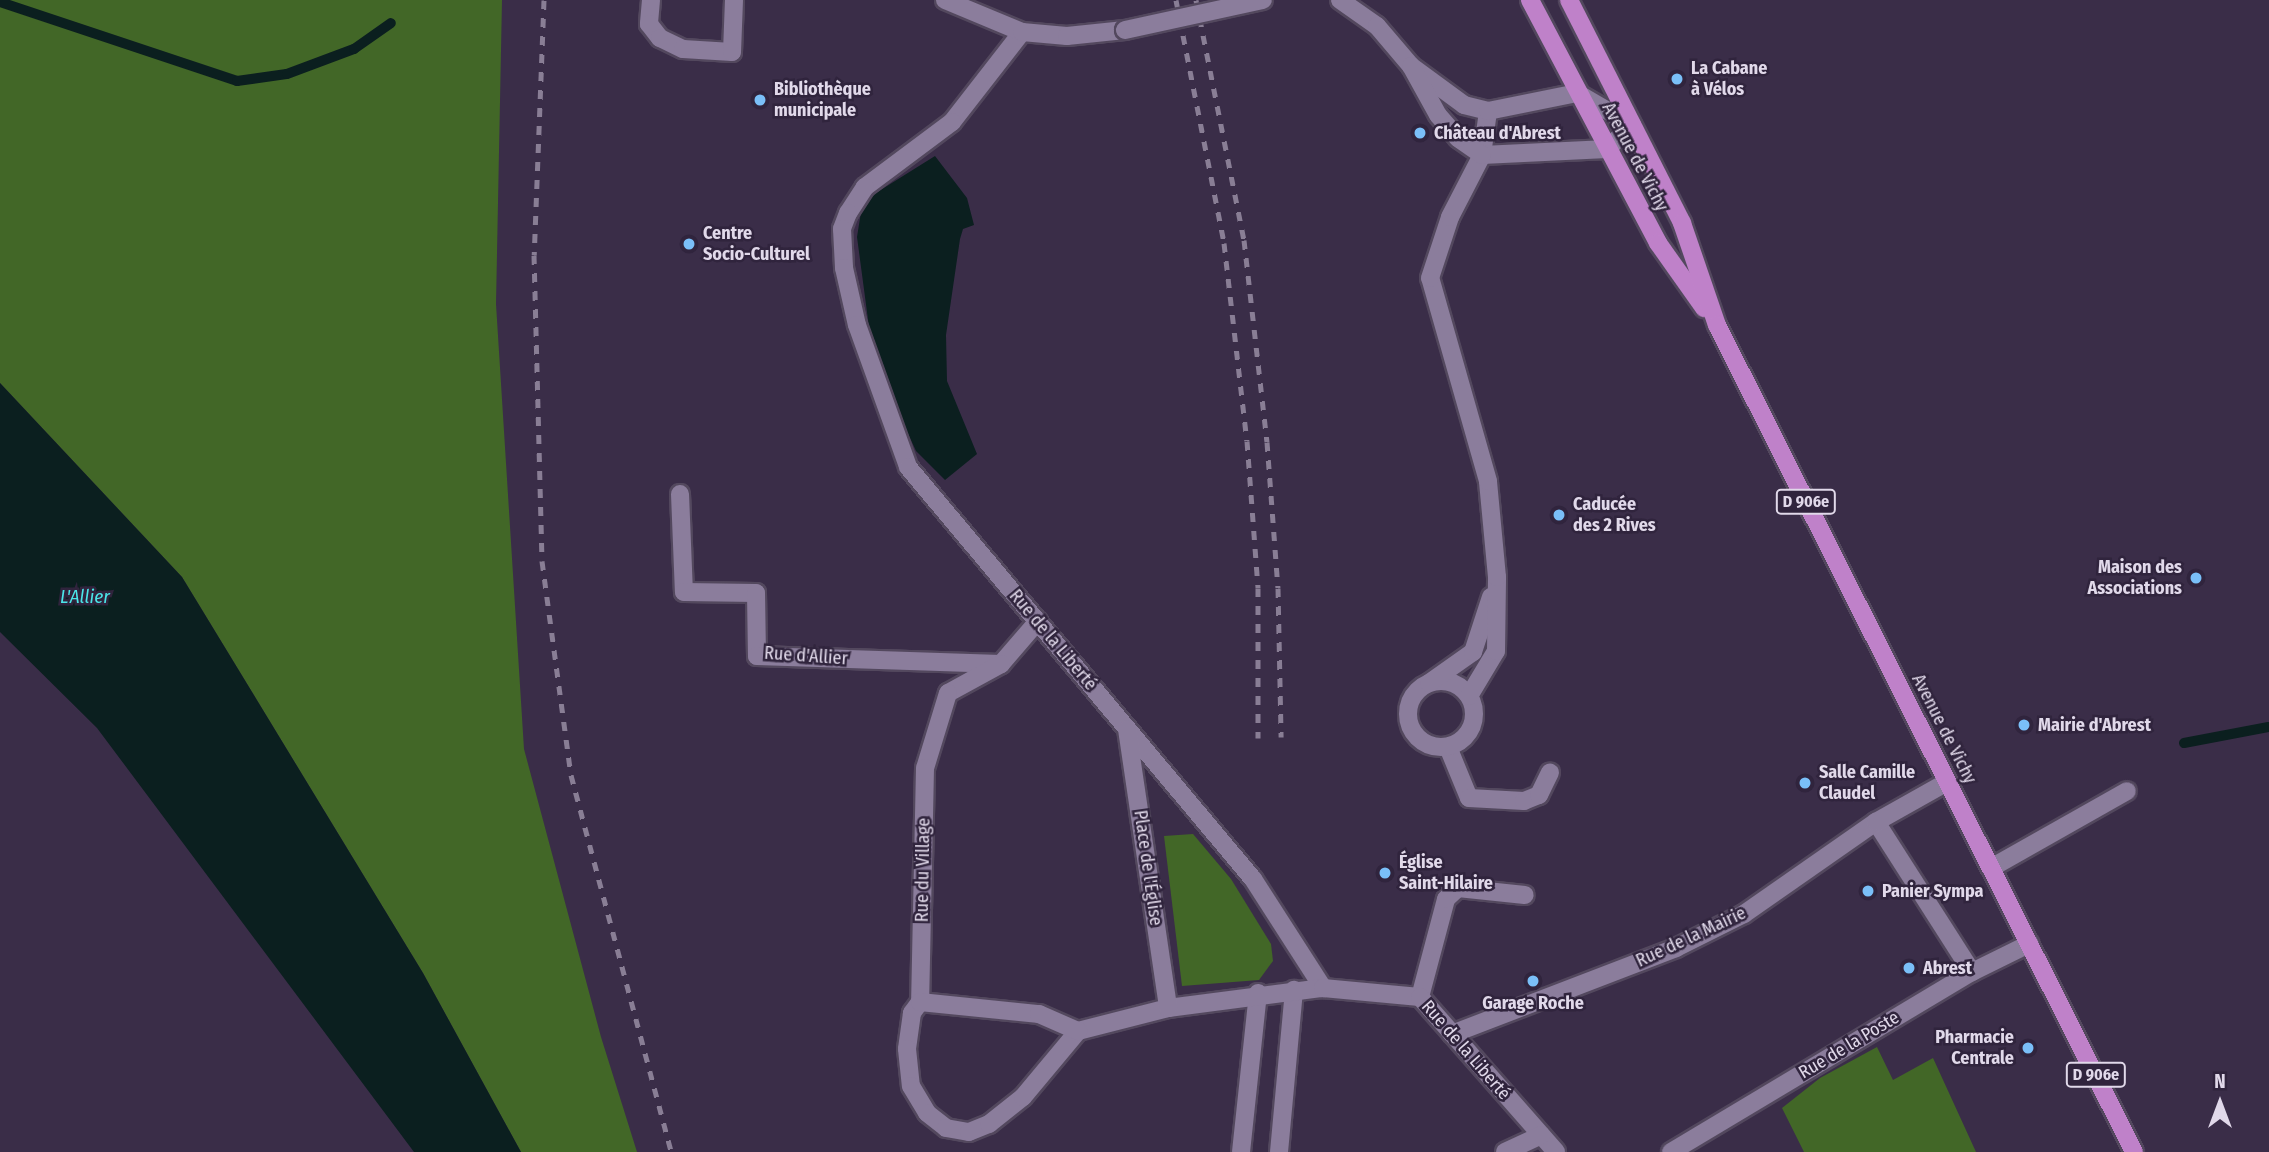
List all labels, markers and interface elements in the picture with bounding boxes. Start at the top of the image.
place label: La Cabane à Vélos [1691,58,1767,100]
marker: La Cabane à Vélos [1669,71,1685,87]
place label: Bibliothèque municipale [774,79,871,122]
marker: Bibliothèque municipale [752,92,768,108]
street label: Avenue de Vichy [1597,99,1673,215]
place label: Château d'Abrest [1434,122,1561,144]
marker: Château d'Abrest [1412,125,1428,141]
place label: Centre Socio-Culturel [703,223,810,266]
marker: Centre Socio-Culturel [681,236,697,252]
road number: D 906e [1774,489,1838,514]
place label: Caducée des 2 Rives [1573,494,1656,536]
marker: Caducée des 2 Rives [1551,507,1567,523]
place label: Maison des Associations [2088,557,2182,600]
marker: Maison des Associations [2188,570,2204,586]
street label: Rue de la Liberté [1005,585,1101,695]
water label: L'Allier [60,586,110,608]
street label: Rue d'Allier [763,642,849,670]
street label: Avenue de Vichy [1907,671,1981,787]
place label: Mairie d'Abrest [2038,714,2151,736]
marker: Mairie d'Abrest [2016,717,2032,733]
place label: Salle Camille Claudel [1819,762,1915,804]
marker: Salle Camille Claudel [1797,775,1813,791]
street label: Place de l'Église [1129,809,1167,927]
street label: Rue du Village [911,818,935,922]
place label: Église Saint-Hilaire [1399,852,1493,894]
marker: Église Saint-Hilaire [1377,865,1393,881]
place label: Panier Sympa [1882,880,1983,902]
marker: Panier Sympa [1860,883,1876,899]
street label: Rue de la Mairie [1633,902,1749,972]
place label: Abrest [1923,957,1972,979]
marker: Abrest [1901,960,1917,976]
marker: Garage Roche [1525,973,1541,989]
place label: Garage Roche [1482,992,1584,1014]
street label: Rue de la Liberté [1417,996,1515,1104]
street label: Rue de la Poste [1795,1007,1903,1083]
place label: Pharmacie Centrale [1935,1027,2014,1070]
marker: Pharmacie Centrale [2020,1040,2036,1056]
road number: D 906e [2064,1063,2128,1088]
north arrow [2185,1068,2255,1138]
text: N [2214,1070,2226,1093]

